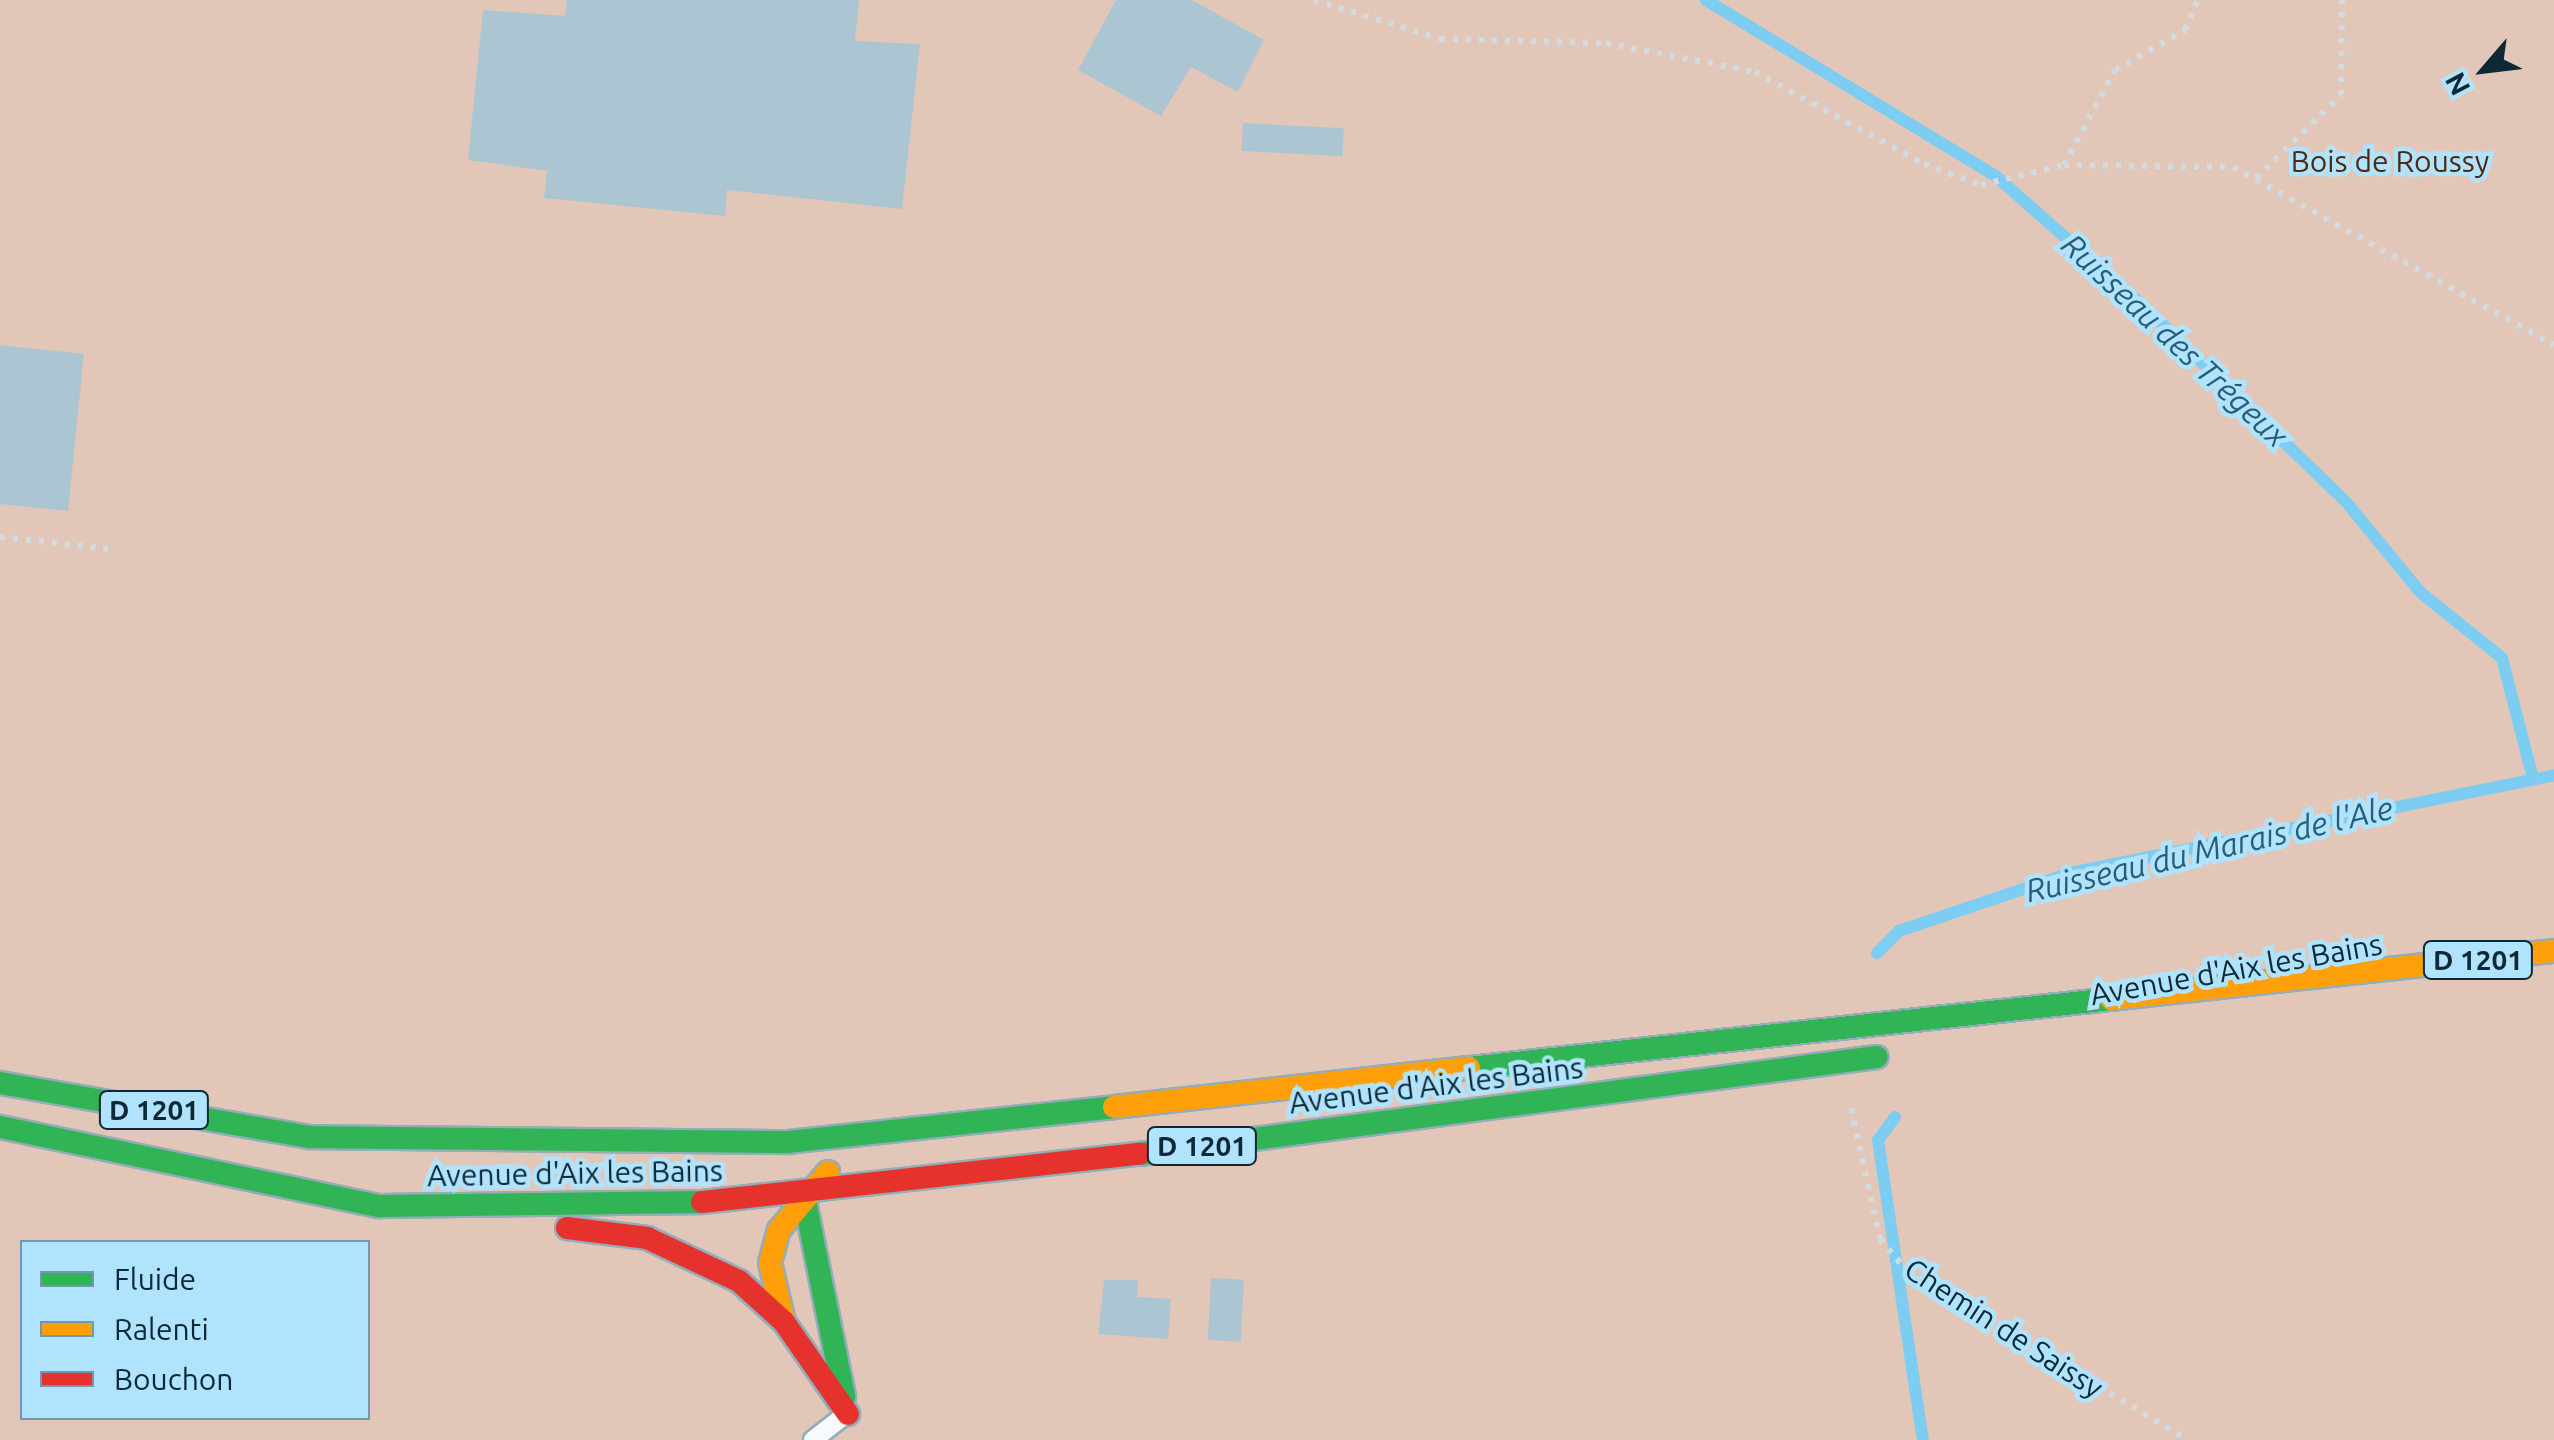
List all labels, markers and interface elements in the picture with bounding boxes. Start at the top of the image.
north arrow [2434,20,2534,120]
text: N [2438,68,2476,101]
park label: Bois de Roussy [2291,143,2489,179]
water label: Ruisseau des Trégeux [2054,225,2296,455]
water label: Ruisseau du Marais de l'Ale [2022,788,2396,910]
street label: Avenue d'Aix les Bains [2087,926,2385,1012]
road number: D 1201 [2420,937,2536,983]
street label: Avenue d'Aix les Bains [1287,1049,1585,1121]
road number: D 1201 [96,1087,212,1133]
road number: D 1201 [1144,1123,1260,1169]
street label: Avenue d'Aix les Bains [427,1152,723,1194]
legend [20,1240,370,1420]
street label: Chemin de Saissy [1898,1250,2110,1406]
text: Fluide [114,1262,196,1296]
text: Ralenti [114,1312,209,1346]
text: Bouchon [114,1362,234,1396]

